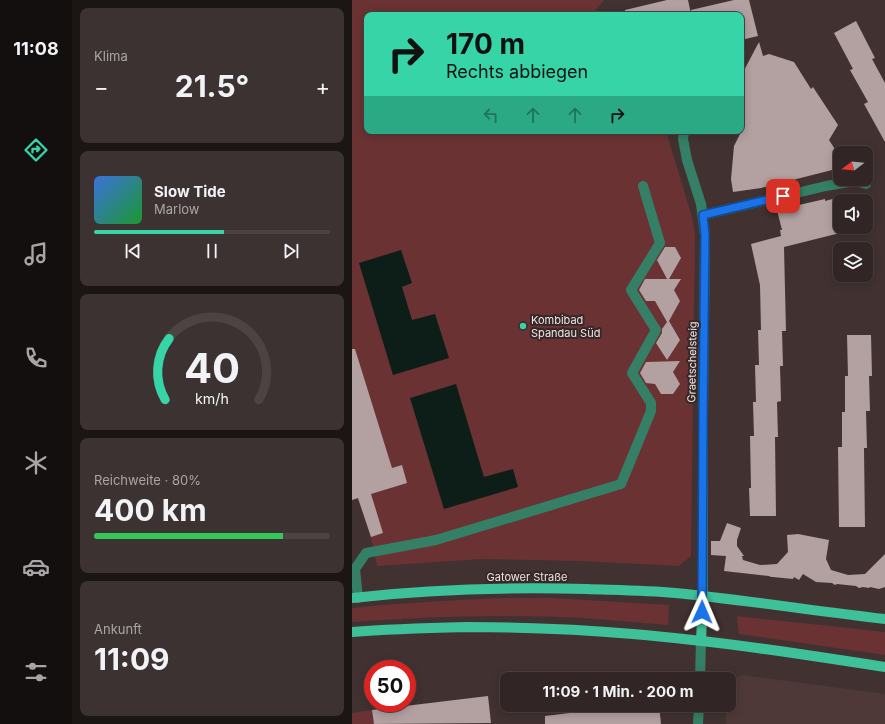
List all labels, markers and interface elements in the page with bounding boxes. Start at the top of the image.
text: 170 m [446,27,525,61]
icon: right [380,28,432,80]
text: 11:08 [13,38,59,59]
text: Klima [94,48,128,64]
text: Rechts abbiegen [446,61,588,82]
text: 21.5° [175,68,249,104]
text: − [94,74,109,100]
text: + [315,74,330,100]
icon: left [480,104,502,126]
icon: ahead [522,104,544,126]
icon: ahead [564,104,586,126]
icon: right [606,104,628,126]
icon: directions [22,136,50,164]
north arrow [833,146,873,186]
map controls [833,146,873,282]
pin [766,179,800,213]
text: Slow Tide [154,182,226,201]
icon: arrive [772,185,794,207]
button: sound [833,194,873,234]
text: Marlow [154,201,200,217]
icon: music [22,240,50,268]
icon: previous [122,240,144,262]
icon: pause [201,240,223,262]
icon: next [280,240,302,262]
button: layers [833,242,873,282]
place label: Kombibad Spandau Süd [531,313,600,340]
marker: Kombibad Spandau Süd [518,321,528,331]
street label: Graetschelsteig [684,321,700,403]
text: 40 [184,343,240,393]
icon: phone [22,344,50,372]
text: km/h [195,390,229,407]
icon: climate [22,449,50,477]
text: Reichweite · 80% [94,472,201,488]
text: 400 km [94,492,207,528]
icon: car [22,553,50,581]
street label: Gatower Straße [487,570,567,584]
position arrow [681,591,723,633]
text: Ankunft [94,621,142,637]
text: 11:09 [94,641,170,677]
icon: filters [22,658,50,686]
speed limit sign: 50 [364,660,416,712]
text: 11:09 · 1 Min. · 200 m [543,682,693,701]

